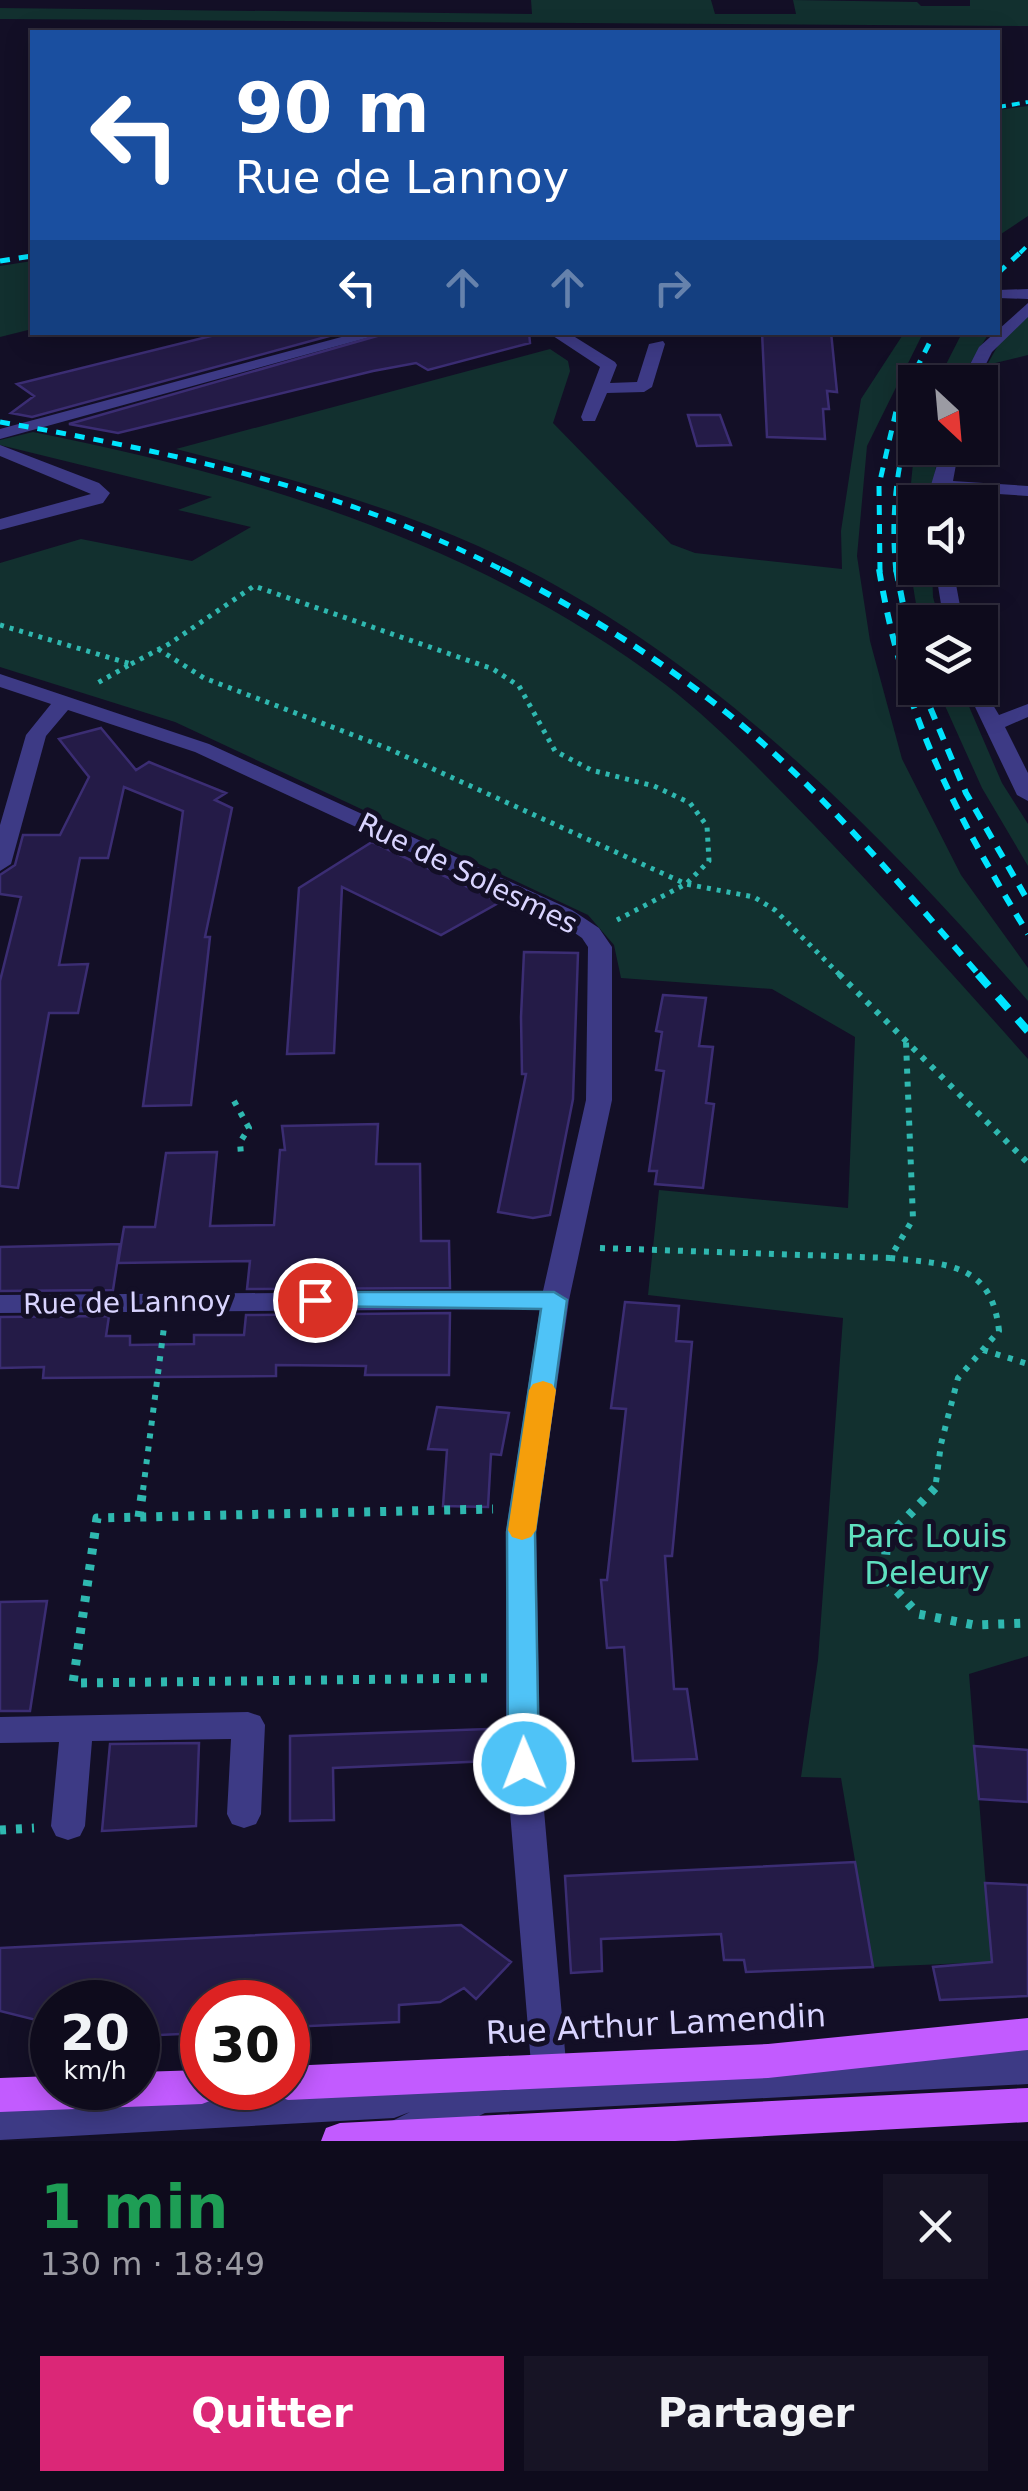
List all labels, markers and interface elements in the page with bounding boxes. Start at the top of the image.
text: 90 m [235,67,430,149]
icon: left [70,70,200,200]
text: Rue de Lannoy [235,151,569,204]
icon: left [330,260,385,315]
icon: ahead [435,260,490,315]
icon: ahead [540,260,595,315]
icon: right [645,260,700,315]
north arrow [898,365,998,465]
map controls [898,365,998,705]
button: sound [898,485,998,585]
button: layers [898,605,998,705]
street label: Rue de Solesmes [353,806,583,941]
pin [273,1258,358,1343]
icon: arrive [288,1273,343,1328]
street label: Rue de Lannoy [23,1284,231,1321]
park label: Parc Louis Deleury [847,1517,1007,1592]
position arrow [472,1712,576,1816]
speed limit sign: 30 [180,1980,310,2110]
street label: Rue Arthur Lamendin [485,1996,827,2052]
text: 20 [60,2004,130,2062]
text: km/h [63,2056,127,2085]
text: 1 min [40,2172,228,2242]
button: close [883,2174,988,2279]
text: 130 m · 18:49 [40,2245,265,2283]
button: Quitter [40,2356,504,2471]
button: Partager [524,2356,988,2471]

